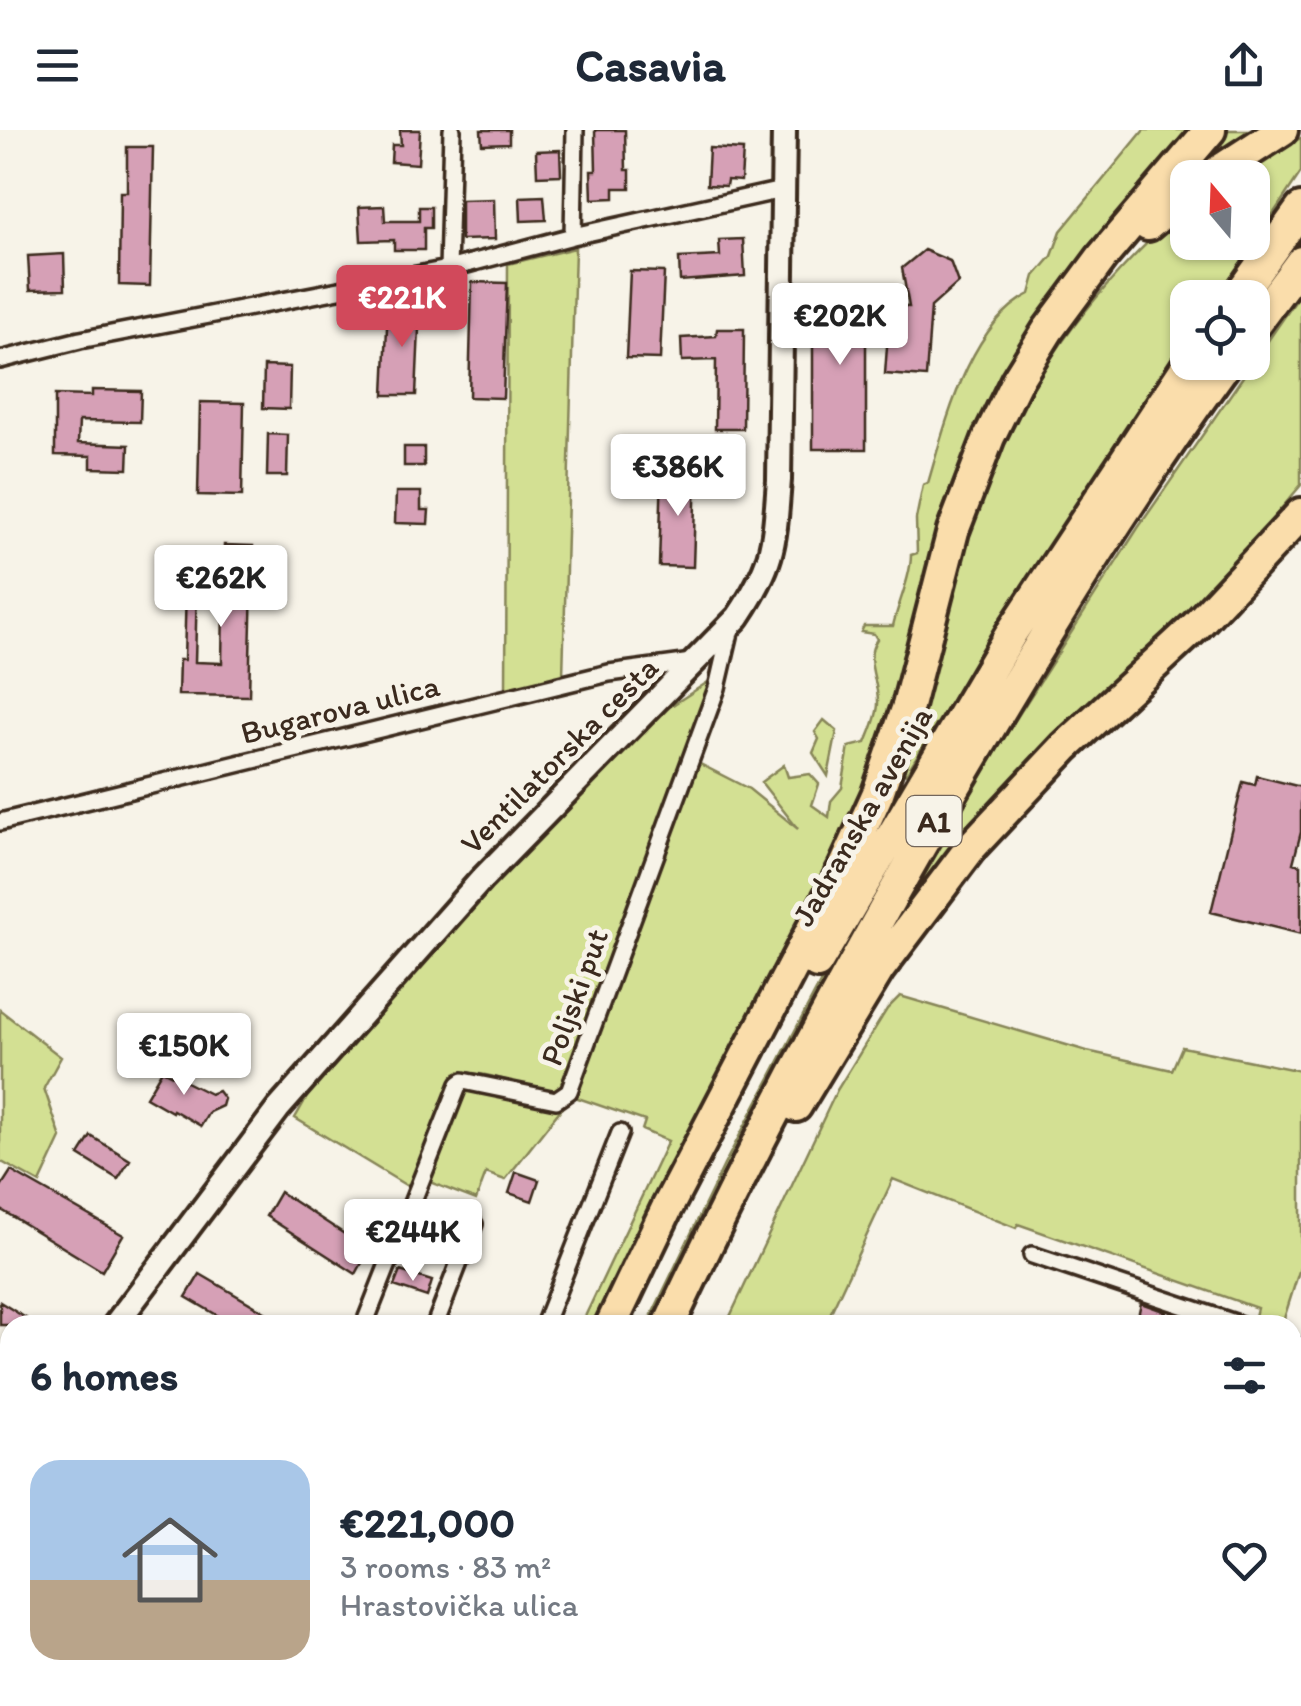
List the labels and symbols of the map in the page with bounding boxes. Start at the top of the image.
north arrow [1170,160,1270,260]
pin: €221K [332,265,472,350]
pin: €202K [770,283,910,368]
pin: €386K [608,434,748,519]
pin: €262K [151,545,291,630]
street label: Ventilatorska cesta [452,648,666,862]
street label: Bugarova ulica [237,666,444,752]
street label: Jadranska avenija [784,699,940,932]
road number: A1 [906,796,962,846]
street label: Poljski put [532,924,616,1070]
pin: €150K [114,1013,254,1098]
pin: €244K [343,1199,483,1284]

